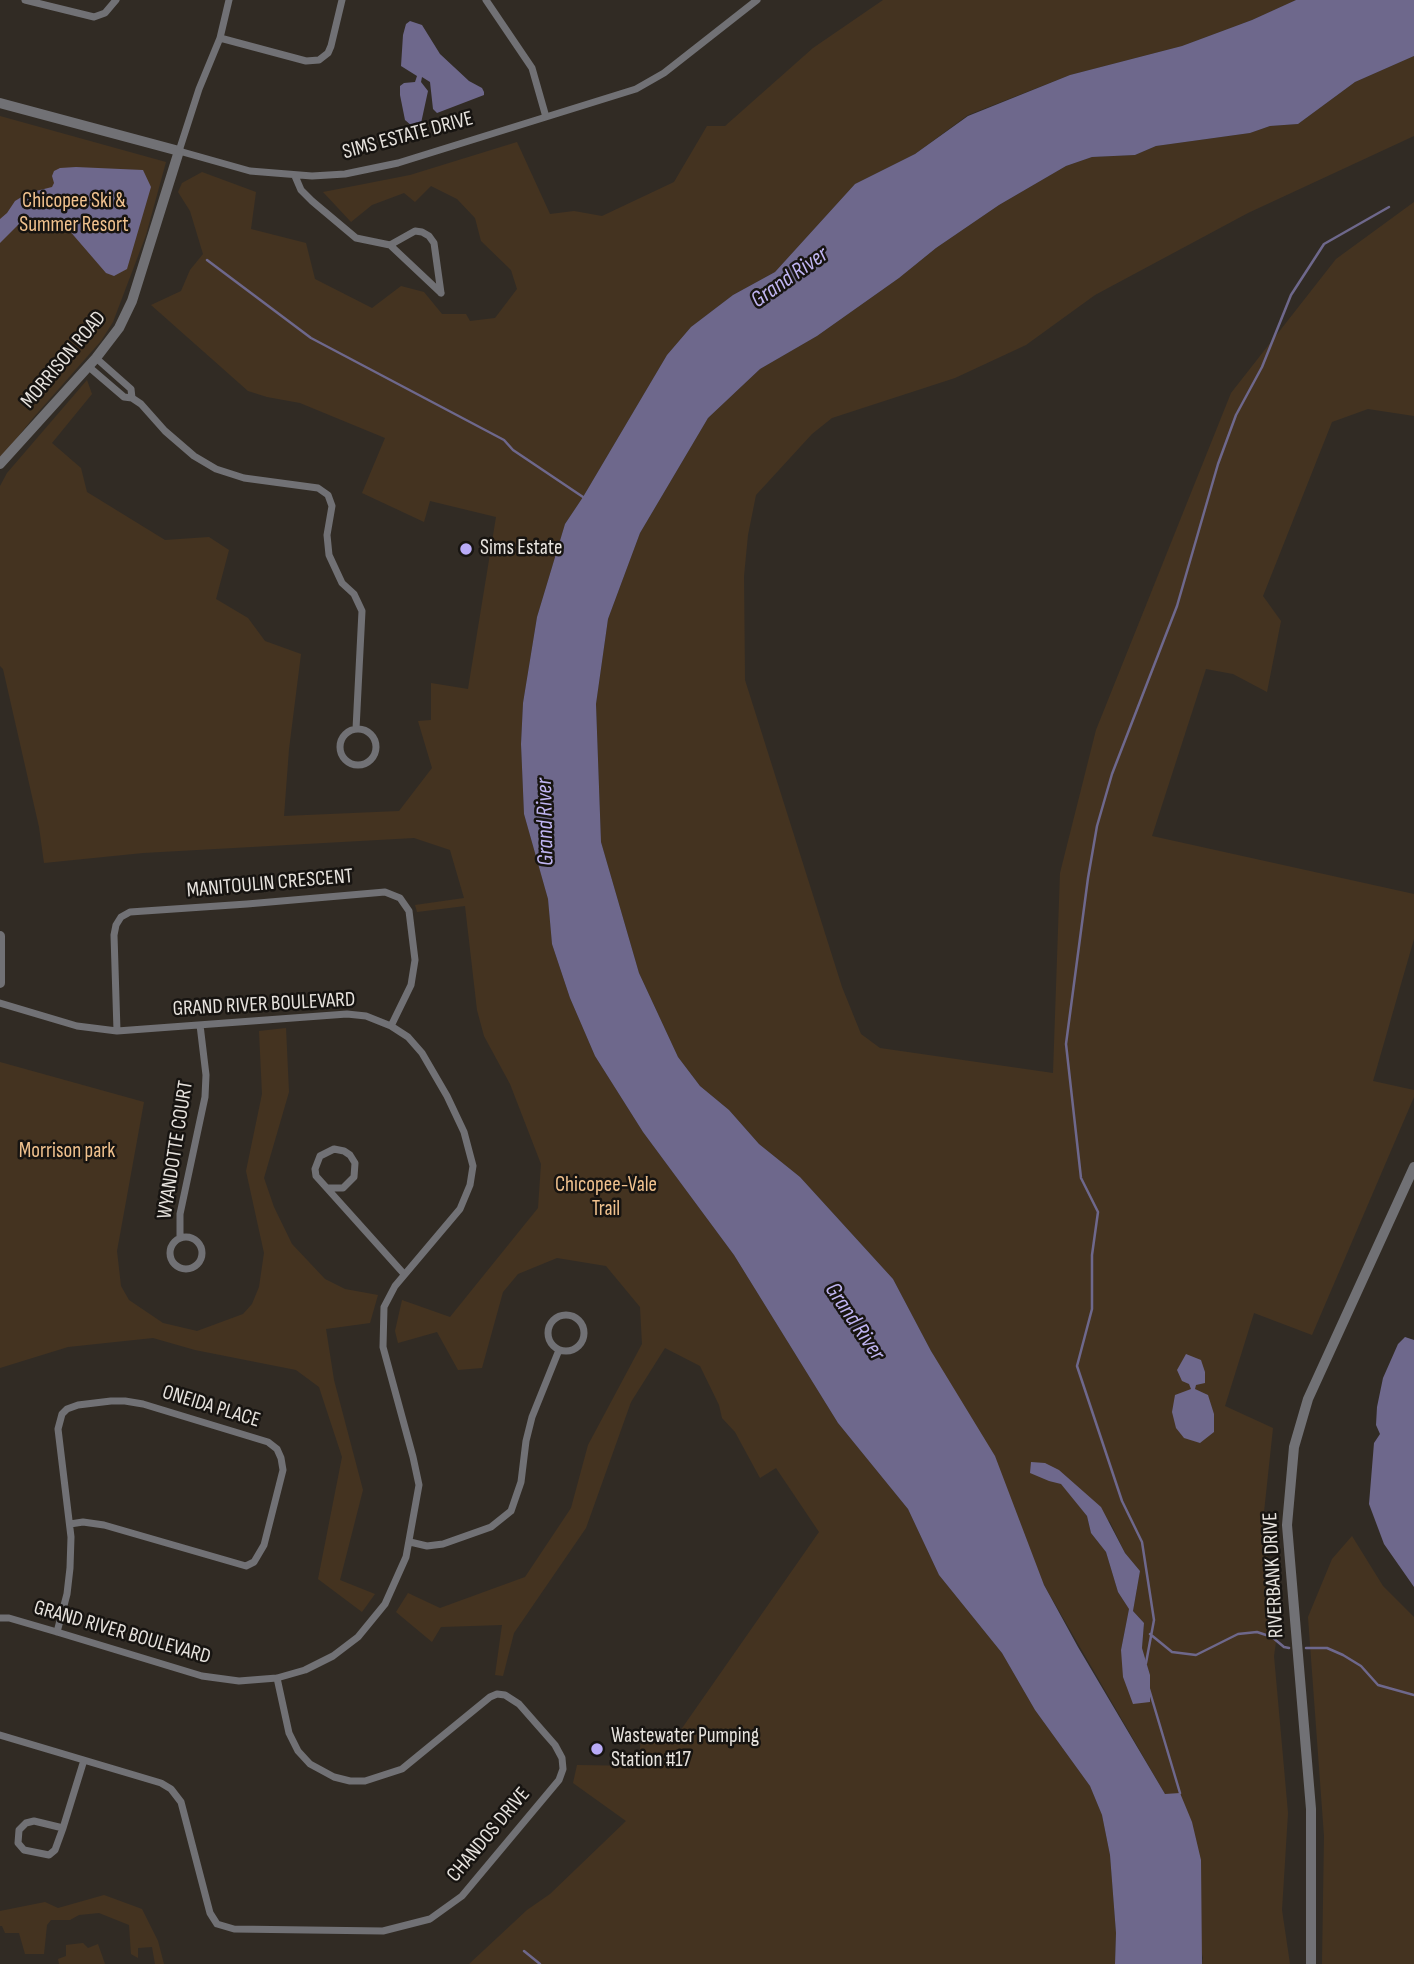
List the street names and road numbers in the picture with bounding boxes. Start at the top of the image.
street label: SIMS ESTATE DRIVE [340,106,476,166]
street label: MORRISON ROAD [16,306,112,414]
street label: MANITOULIN CRESCENT [186,864,354,904]
street label: GRAND RIVER BOULEVARD [172,988,356,1022]
street label: WYANDOTTE COURT [153,1079,199,1221]
street label: ONEIDA PLACE [159,1380,263,1434]
street label: RIVERBANK DRIVE [1258,1511,1290,1639]
street label: GRAND RIVER BOULEVARD [31,1596,213,1670]
street label: CHANDOS DRIVE [442,1783,536,1887]

